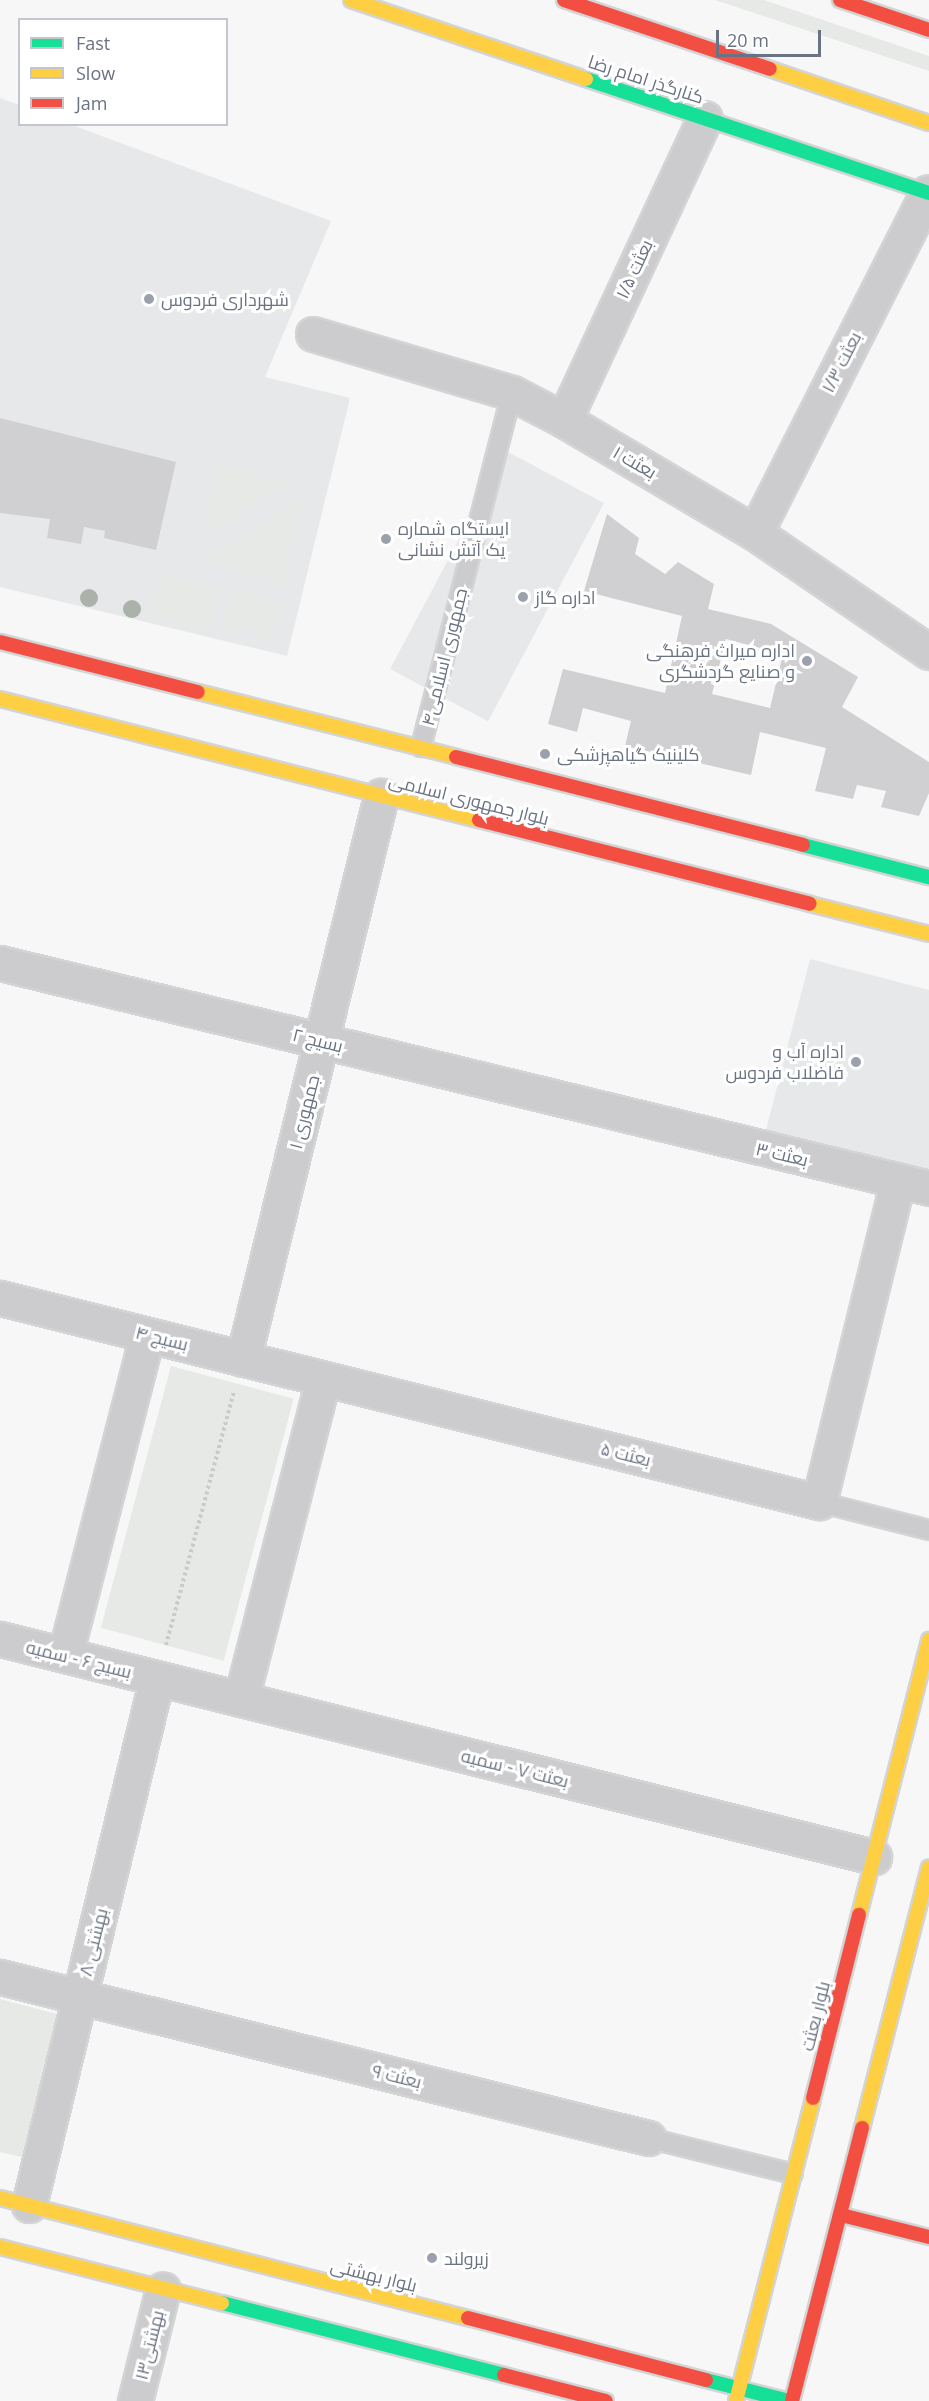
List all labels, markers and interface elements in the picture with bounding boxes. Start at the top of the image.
legend [18,18,228,126]
scale bar [719,18,824,56]
text: 20 m [727,28,769,52]
text: Fast [76,31,110,55]
street label: کنارگذر امام رضا [585,50,707,108]
text: Slow [76,61,115,85]
text: Jam [76,91,108,115]
street label: بعثت ۱/۵ [611,236,657,302]
place label: شهرداری فردوس [161,288,289,310]
marker: شهرداری فردوس [142,292,156,306]
street label: بعثت ۱/۳ [817,328,865,396]
street label: بعثت ۱ [609,441,661,483]
place label: ایستگاه شماره یک آتش نشانی [398,518,509,560]
marker: ایستگاه شماره یک آتش نشانی [379,532,393,546]
street label: جمهوری اسلامی۴ [416,586,472,728]
place label: اداره گاز [535,586,595,608]
marker: اداره گاز [516,590,530,604]
place label: اداره میراث فرهنگی و صنایع گردشگری [646,640,795,682]
marker: اداره میراث فرهنگی و صنایع گردشگری [800,654,814,668]
place label: کلینیک گیاهپزشکی [557,743,699,765]
marker: کلینیک گیاهپزشکی [538,747,552,761]
street label: بلوار جمهوری اسلامی [387,769,551,829]
street label: بسیج ۲ [291,1023,345,1057]
place label: اداره آب و فاضلاب فردوس [725,1041,844,1084]
marker: اداره آب و فاضلاب فردوس [849,1055,863,1069]
street label: جمهوری ۱ [284,1073,324,1151]
street label: بعثت ۳ [754,1138,810,1170]
street label: بسیج ۴ [133,1321,191,1355]
street label: بعثت ۵ [599,1437,653,1471]
street label: بسیج ۶ - سمیه [24,1635,134,1683]
street label: بعثت ۷ - سمیه [459,1744,571,1792]
street label: بهشتی ۸ [74,1906,112,1978]
street label: بلوار بعثت [796,1979,834,2053]
street label: بعثت ۹ [370,2059,424,2093]
place label: زیرولند [444,2247,489,2269]
marker: زیرولند [425,2251,439,2265]
street label: بلوار بهشتی [329,2254,419,2296]
street label: بهشتی۱۳ [130,2308,168,2382]

